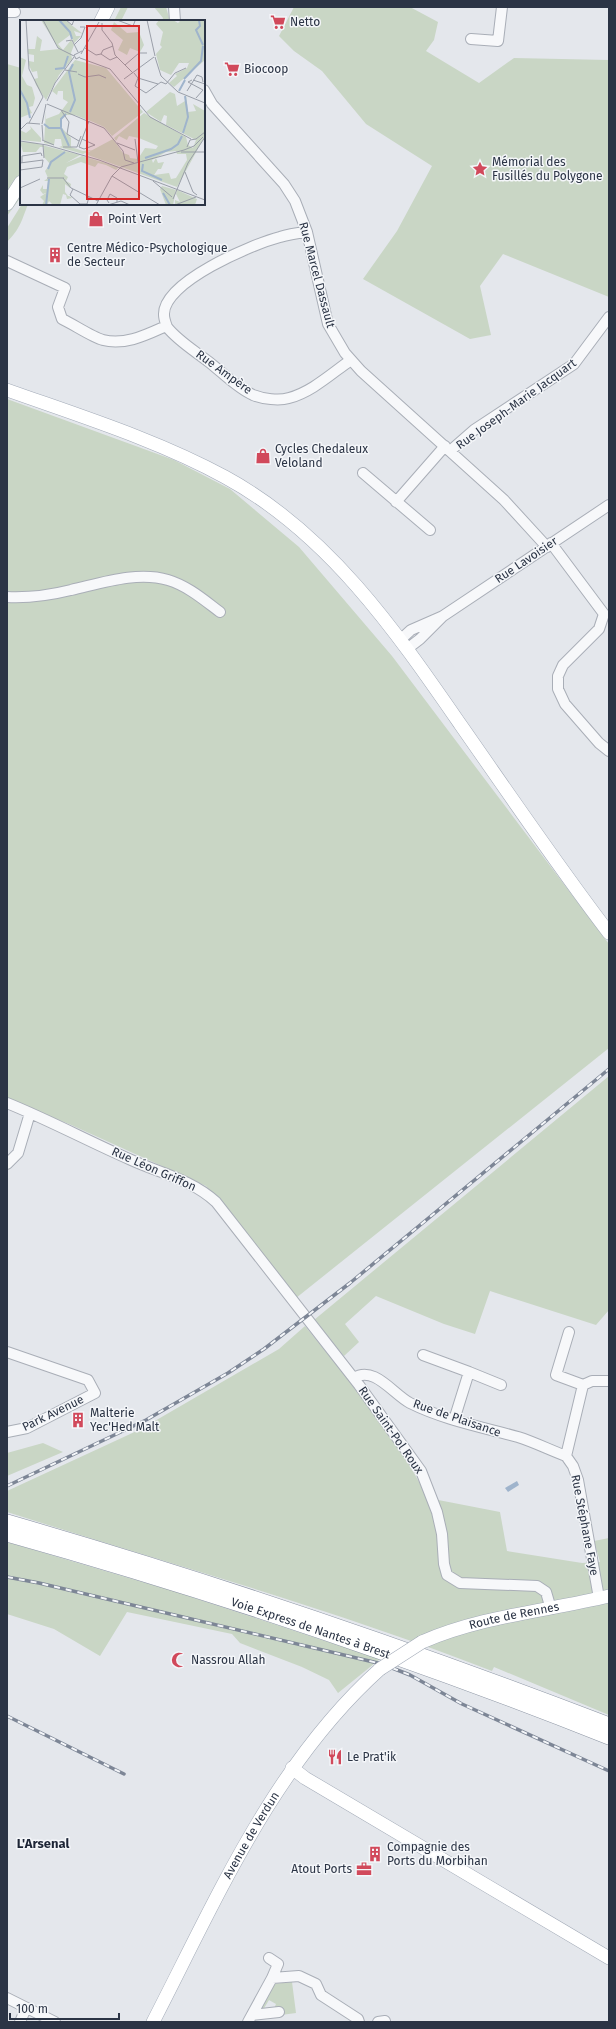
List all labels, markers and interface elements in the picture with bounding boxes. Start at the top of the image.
supermarket icon: Netto [269,13,287,31]
place label: Netto [290,15,320,29]
inset map [20,20,205,205]
supermarket icon: Biocoop [223,60,241,78]
place label: Biocoop [244,62,288,76]
place label: Mémorial des Fusillés du Polygone [492,155,603,183]
place icon: Mémorial des Fusillés du Polygone [471,160,489,178]
shop icon: Point Vert [87,210,105,228]
place label: Point Vert [108,212,162,226]
street label: Rue Marcel Dassault [296,220,338,330]
place label: Centre Médico-Psychologique de Secteur [67,241,228,269]
building icon: Centre Médico-Psychologique de Secteur [46,246,64,264]
street label: Rue Ampère [193,347,255,397]
street label: Rue Joseph-Marie Jacquart [453,355,579,452]
place label: Cycles Chedaleux Veloland [275,442,368,470]
shop icon: Cycles Chedaleux Veloland [254,447,272,465]
street label: Rue Lavoisier [492,534,560,586]
street label: Rue Léon Griffon [110,1144,198,1194]
street label: Rue Saint-Pol Roux [356,1384,426,1476]
street label: Park Avenue [20,1392,86,1434]
street label: Rue de Plaisance [411,1396,503,1440]
place label: Malterie Yec'Hed Malt [90,1406,160,1434]
building icon: Malterie Yec'Hed Malt [69,1411,87,1429]
street label: Rue Stéphane Faye [568,1473,602,1577]
street label: Voie Express de Nantes à Brest [229,1595,393,1662]
street label: Route de Rennes [467,1599,561,1632]
mosque icon: Nassrou Allah [170,1651,188,1669]
place label: Nassrou Allah [191,1653,266,1667]
restaurant icon: Le Prat'ik [326,1748,344,1766]
place label: Le Prat'ik [347,1750,397,1764]
street label: Avenue de Verdun [220,1789,282,1881]
district label: L'Arsenal [17,1836,69,1851]
place label: Compagnie des Ports du Morbihan [387,1840,488,1868]
building icon: Compagnie des Ports du Morbihan [366,1845,384,1863]
office icon: Atout Ports [355,1860,373,1878]
place label: Atout Ports [291,1862,352,1876]
scale bar [10,1995,119,2021]
text: 100 m [16,2002,48,2016]

